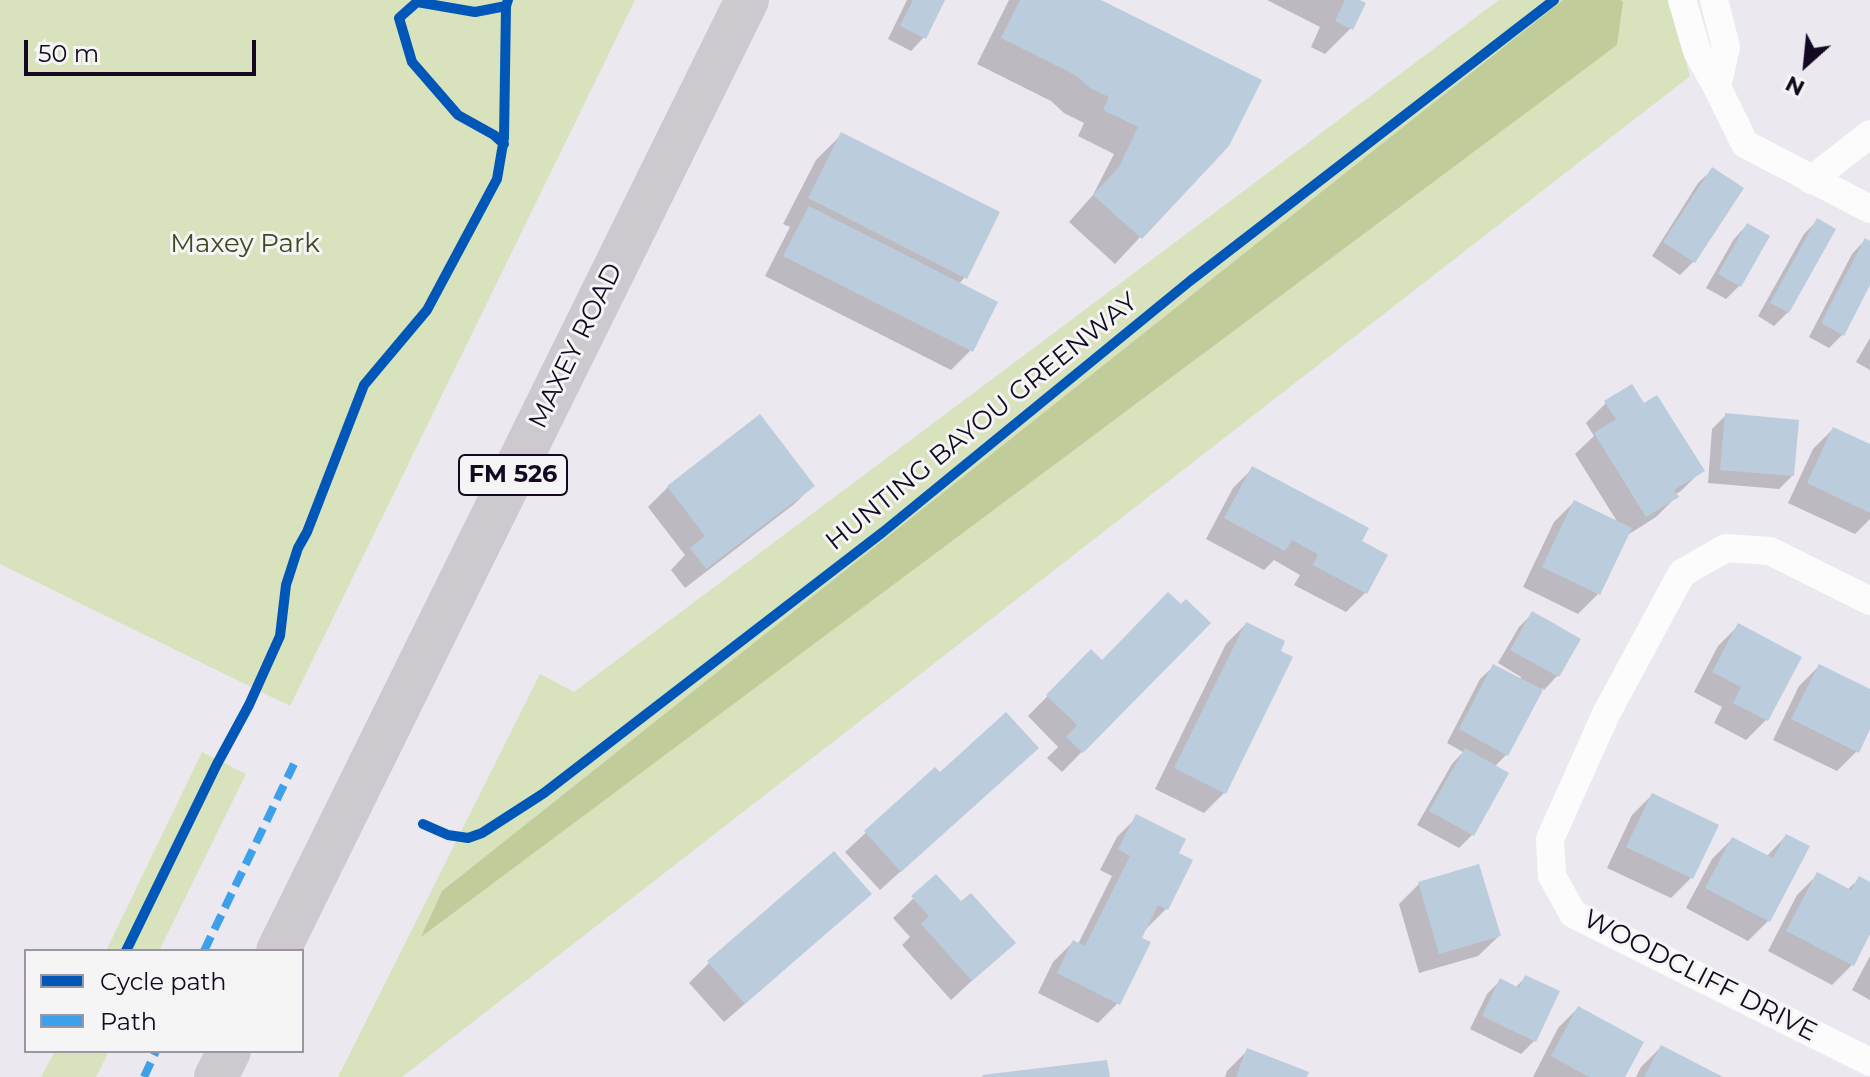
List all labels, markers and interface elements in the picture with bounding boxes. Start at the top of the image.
scale bar [28,24,260,74]
north arrow [1766,24,1846,104]
text: 50 m [38,39,99,68]
text: N [1781,70,1809,102]
park label: Maxey Park [170,228,320,260]
street label: MAXEY ROAD [522,258,630,434]
street label: HUNTING BAYOU GREENWAY [820,287,1144,557]
road number: FM 526 [459,455,567,495]
street label: WOODCLIFF DRIVE [1578,904,1822,1048]
legend [24,949,304,1053]
text: Cycle path [100,967,227,996]
text: Path [100,1007,157,1036]

